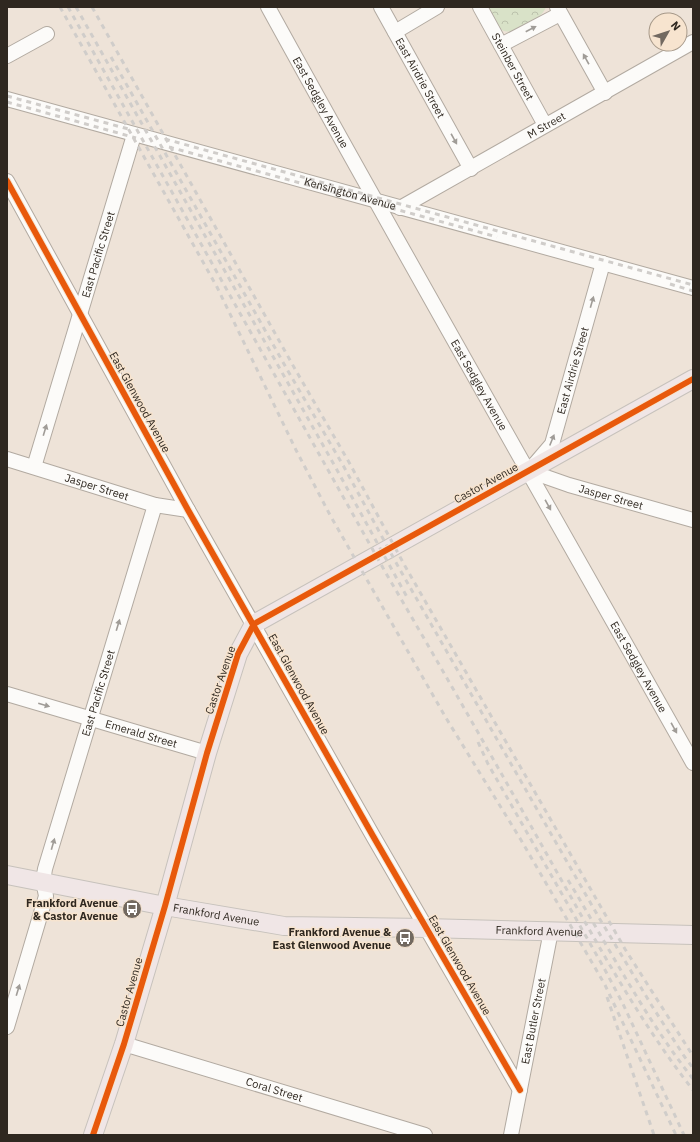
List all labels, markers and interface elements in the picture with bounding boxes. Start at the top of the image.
north arrow [648,12,688,52]
text: N [668,18,684,33]
one-way arrow [525,26,536,32]
street label: Steinber Street [489,31,537,103]
street label: East Airdrie Street [392,35,448,121]
one-way arrow [582,53,589,65]
street label: East Sedgley Avenue [290,54,352,151]
street label: M Street [525,109,568,142]
one-way arrow [451,133,458,145]
street label: Kensington Avenue [303,174,398,213]
street label: East Pacific Street [78,209,118,299]
one-way arrow [589,296,595,308]
street label: East Airdrie Street [554,325,592,416]
street label: East Sedgley Avenue [448,337,511,433]
street label: East Glenwood Avenue [106,349,174,455]
one-way arrow [42,423,48,435]
one-way arrow [550,434,556,446]
street label: Castor Avenue [451,460,521,506]
street label: Jasper Street [63,470,131,503]
street label: Jasper Street [577,481,645,513]
one-way arrow [545,499,551,511]
one-way arrow [115,619,121,631]
street label: East Sedgley Avenue [607,619,670,715]
street label: East Glenwood Avenue [265,631,333,737]
street label: Castor Avenue [202,644,238,716]
street label: East Pacific Street [79,648,118,738]
one-way arrow [39,702,51,708]
street label: Emerald Street [104,716,179,751]
one-way arrow [670,722,677,734]
one-way arrow [50,837,56,849]
place label: Frankford Avenue & Castor Avenue [26,896,118,923]
bus stop icon: Frankford Avenue & Castor Avenue [121,898,143,920]
street label: Frankford Avenue [172,900,260,929]
street label: East Glenwood Avenue [426,912,494,1018]
street label: Frankford Avenue [495,923,583,939]
place label: Frankford Avenue & East Glenwood Avenue [273,925,391,952]
bus stop icon: Frankford Avenue & East Glenwood Avenue [394,927,416,949]
street label: Castor Avenue [112,956,146,1028]
street label: East Butler Street [518,977,549,1065]
one-way arrow [15,984,21,996]
street label: Coral Street [244,1074,305,1105]

